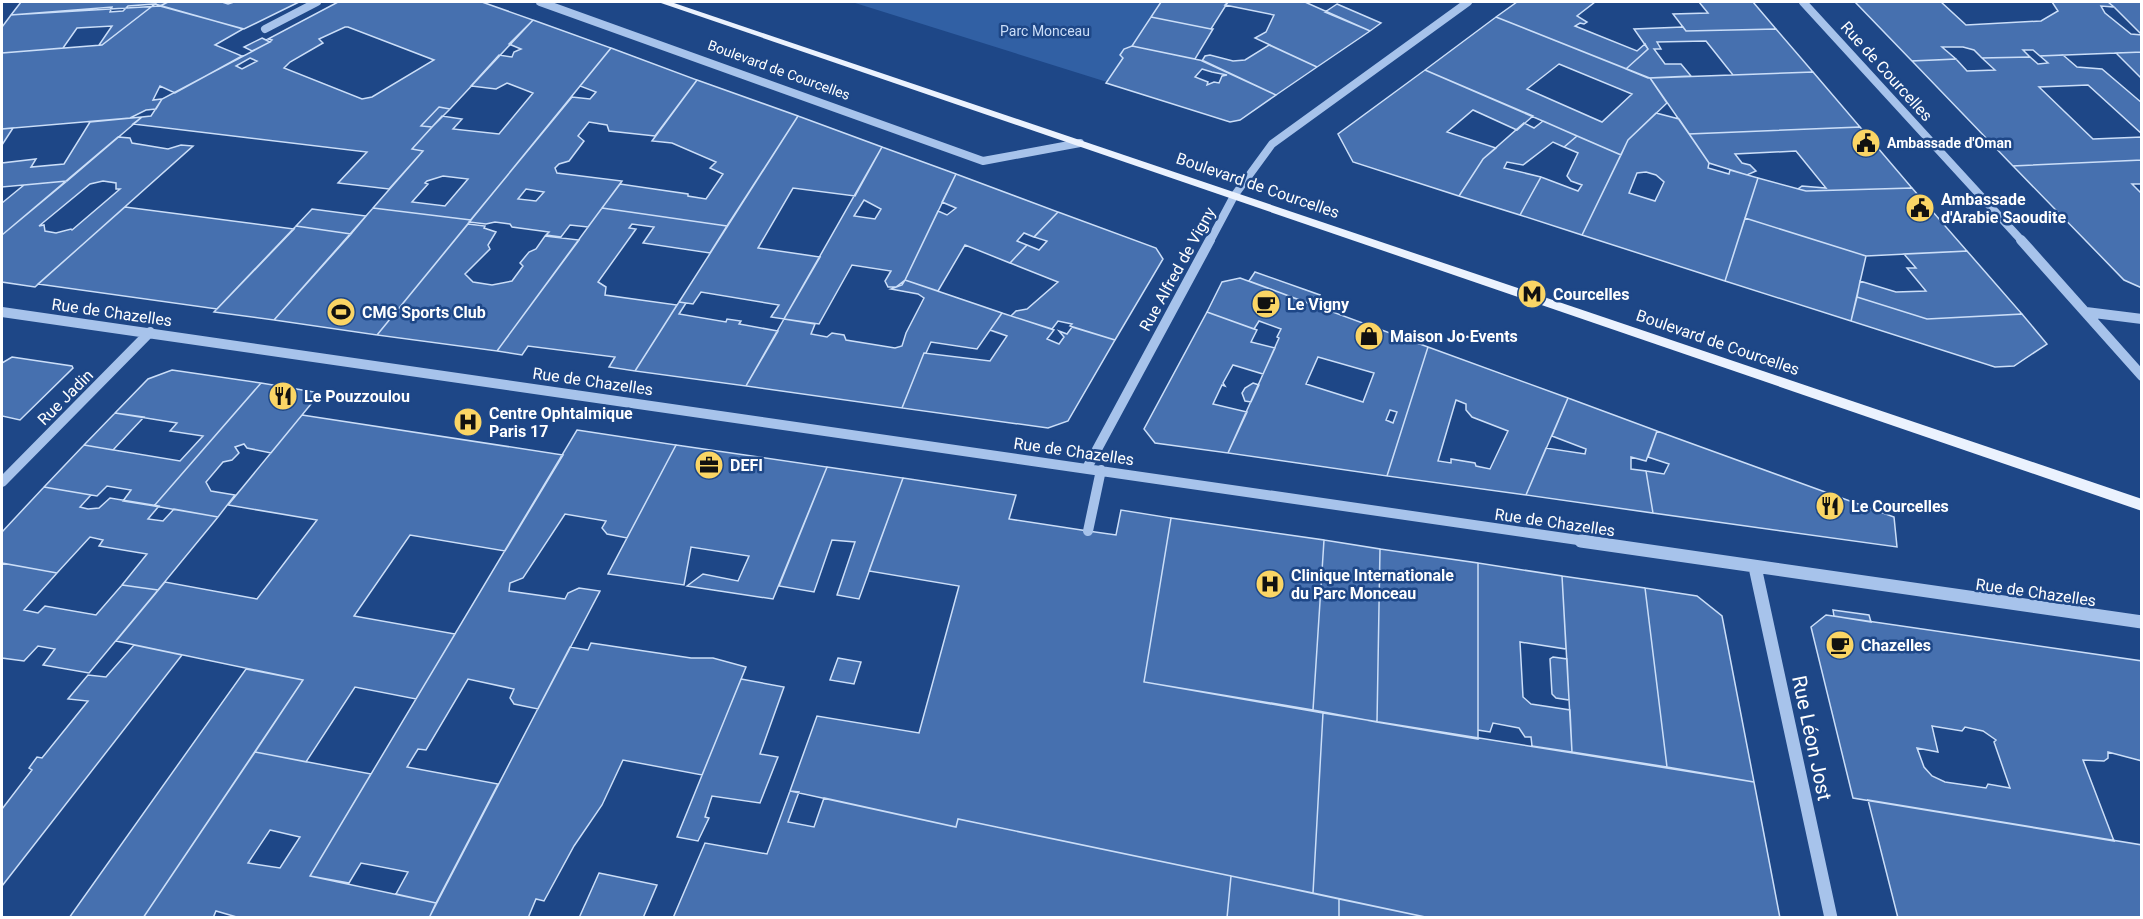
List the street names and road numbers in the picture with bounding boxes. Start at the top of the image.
street label: Rue de Courcelles [1837,18,1936,125]
street label: Boulevard de Courcelles [706,37,852,103]
street label: Boulevard de Courcelles [1174,149,1342,222]
street label: Rue Alfred de Vigny [1136,204,1220,335]
street label: Rue de Chazelles [51,295,173,330]
street label: Boulevard de Courcelles [1634,306,1802,379]
street label: Rue de Chazelles [532,364,654,399]
street label: Rue Jadin [34,366,97,429]
street label: Rue de Chazelles [1013,434,1135,469]
street label: Rue de Chazelles [1494,505,1616,540]
street label: Rue de Chazelles [1975,575,2097,610]
street label: Rue Léon Jost [1787,673,1837,803]

